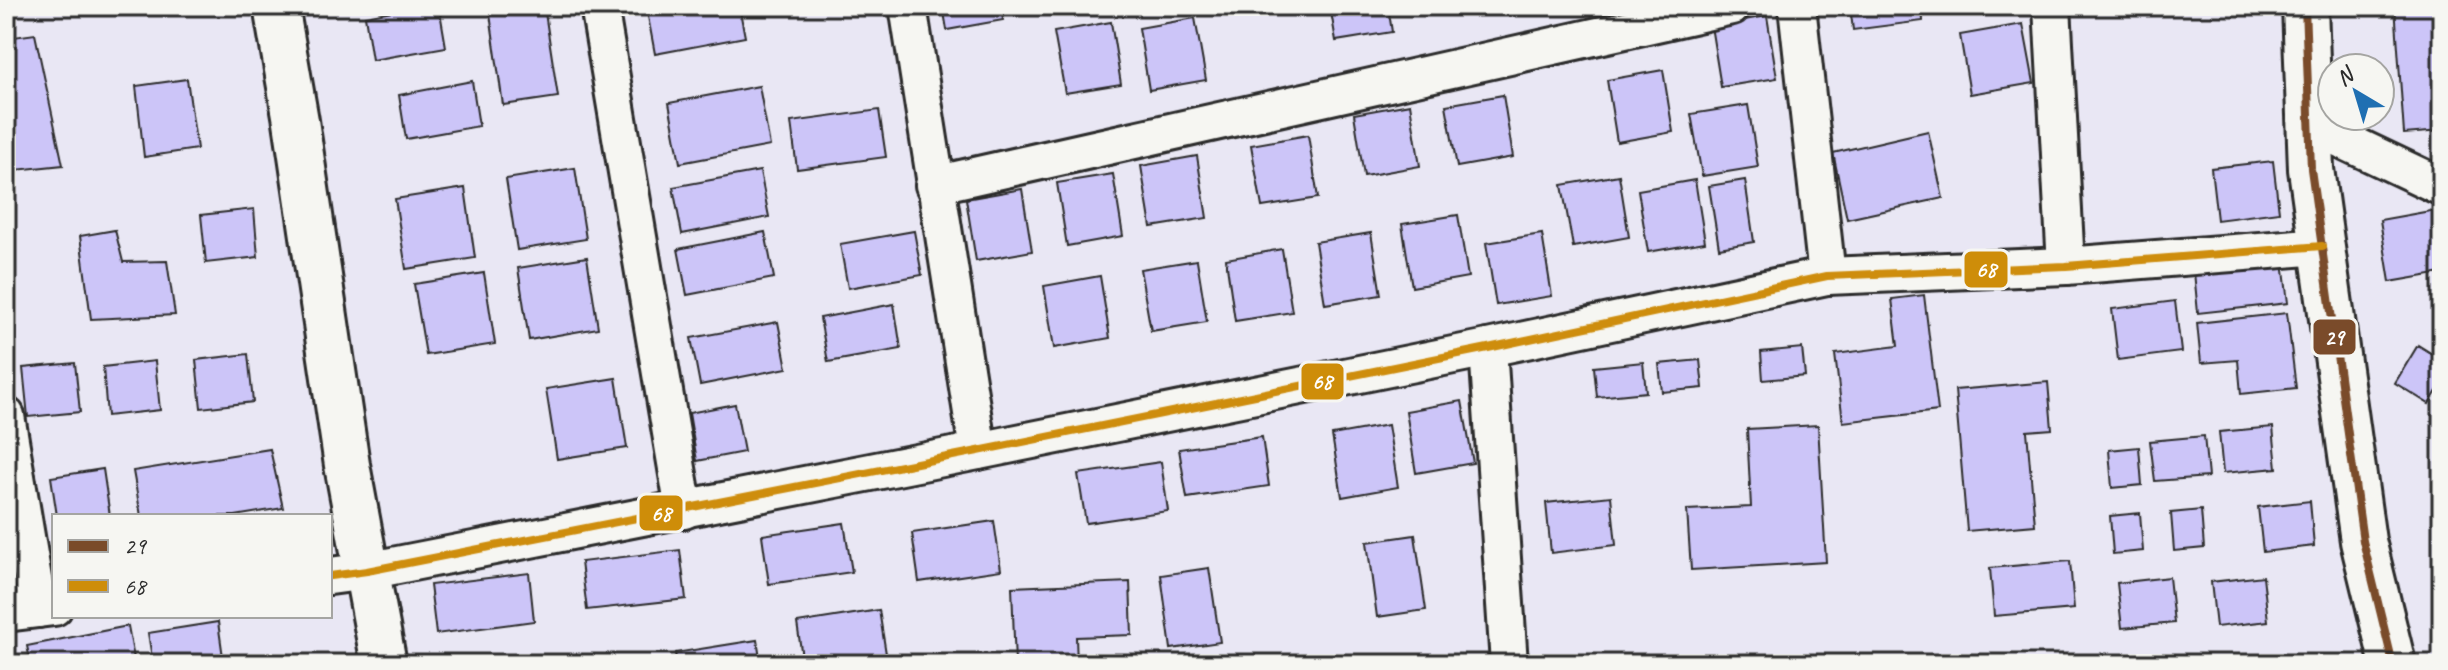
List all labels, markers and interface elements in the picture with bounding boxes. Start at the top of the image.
north arrow [2316,52,2396,132]
text: N [2330,60,2361,92]
line badge: 68 [1963,250,2009,289]
text: 68 [1976,256,1999,284]
line badge: 29 [2312,318,2357,356]
text: 29 [2324,324,2346,352]
line badge: 68 [1300,362,1345,401]
text: 68 [1312,368,1335,396]
line badge: 68 [638,494,684,532]
text: 68 [651,500,674,528]
legend [52,514,332,618]
text: 29 [124,531,148,561]
text: 68 [124,571,148,601]

